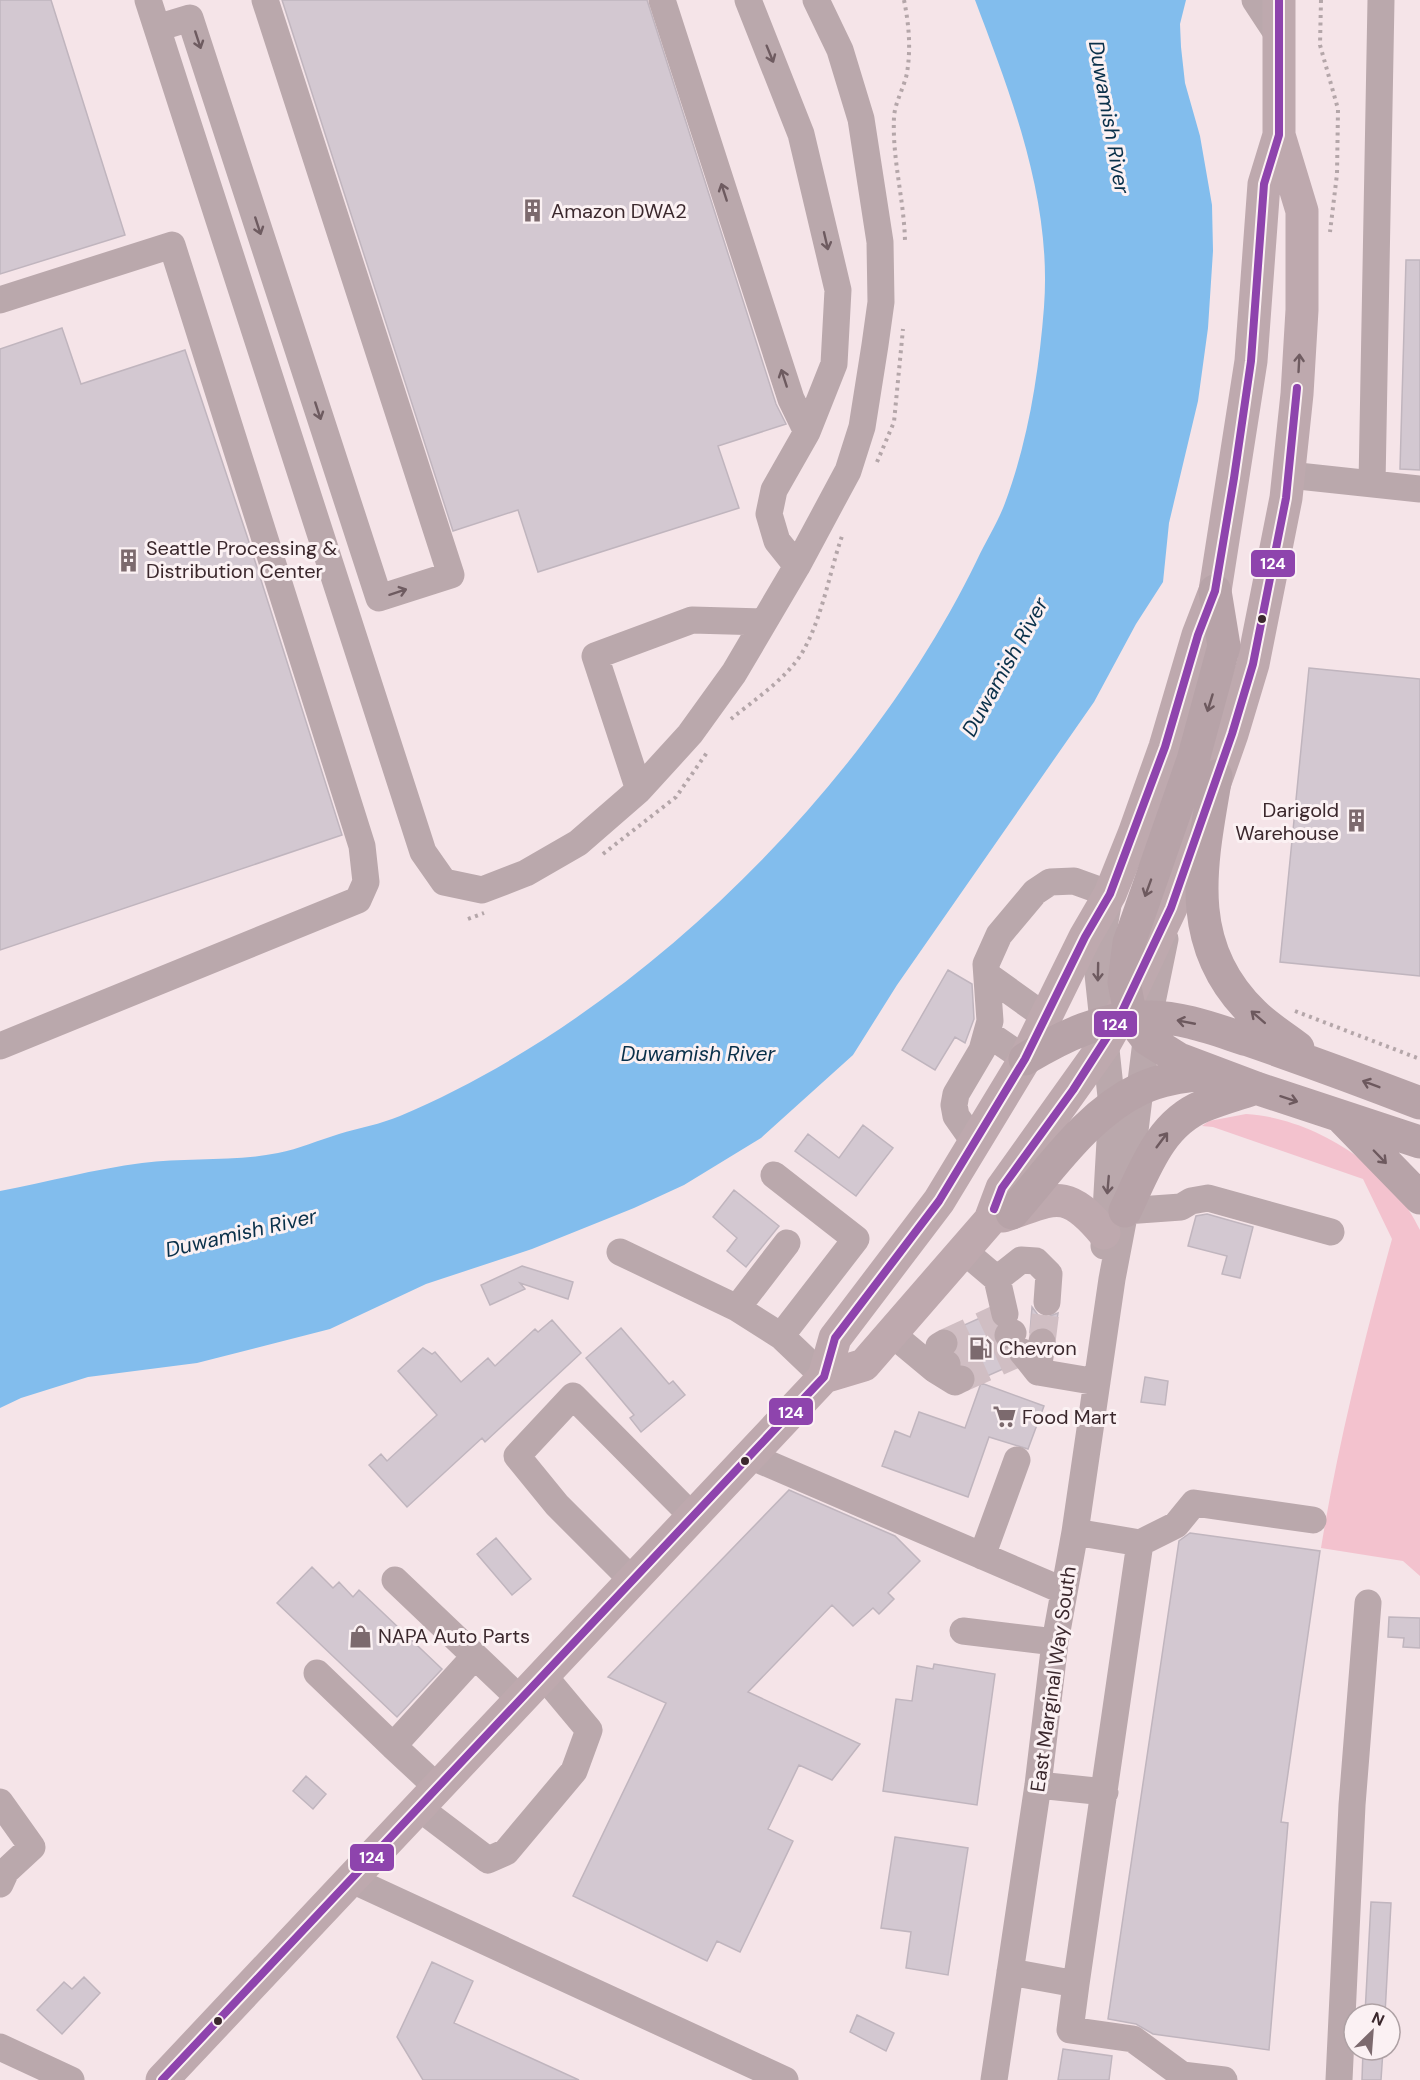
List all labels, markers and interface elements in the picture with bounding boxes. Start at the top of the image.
one-way arrow [193,30,204,49]
water label: Duwamish River [1082,38,1136,197]
one-way arrow [765,45,776,63]
one-way arrow [718,183,729,202]
building icon: Amazon DWA2 [520,198,546,224]
place label: Amazon DWA2 [551,198,687,224]
one-way arrow [253,216,264,235]
one-way arrow [821,230,832,250]
one-way arrow [1293,353,1304,373]
one-way arrow [778,369,789,388]
one-way arrow [313,401,324,420]
place label: Seattle Processing & Distribution Center [146,535,337,584]
building icon: Seattle Processing & Distribution Center [115,547,141,573]
line badge: 124 [1250,549,1296,578]
text: 124 [1260,553,1286,574]
one-way arrow [388,585,407,596]
water label: Duwamish River [955,592,1055,741]
unlabelled marker [1256,613,1268,625]
one-way arrow [1204,693,1215,712]
place label: Darigold Warehouse [1235,797,1339,846]
building icon: Darigold Warehouse [1344,808,1370,834]
one-way arrow [1141,878,1152,896]
one-way arrow [1092,961,1103,981]
line badge: 124 [1093,1010,1138,1038]
one-way arrow [1251,1010,1266,1024]
text: 124 [1102,1014,1128,1035]
one-way arrow [1176,1016,1196,1027]
water label: Duwamish River [621,1040,777,1068]
one-way arrow [1362,1078,1380,1089]
one-way arrow [1279,1094,1298,1105]
one-way arrow [1155,1133,1168,1149]
one-way arrow [1372,1149,1387,1164]
one-way arrow [1102,1174,1113,1194]
water label: Duwamish River [162,1202,321,1264]
fuel station icon: Chevron [968,1335,994,1361]
place label: Chevron [999,1335,1077,1361]
line badge: 124 [768,1397,814,1426]
text: 124 [778,1402,804,1423]
supermarket icon: Food Mart [991,1404,1017,1430]
place label: Food Mart [1022,1404,1117,1430]
unlabelled marker [739,1455,751,1467]
street label: East Marginal Way South [1024,1565,1082,1793]
shop icon: NAPA Auto Parts [347,1623,373,1649]
place label: NAPA Auto Parts [378,1623,530,1649]
line badge: 124 [349,1843,395,1872]
text: 124 [359,1847,385,1868]
north arrow [1342,2002,1402,2062]
text: N [1368,2007,1388,2031]
unlabelled marker [212,2015,224,2027]

